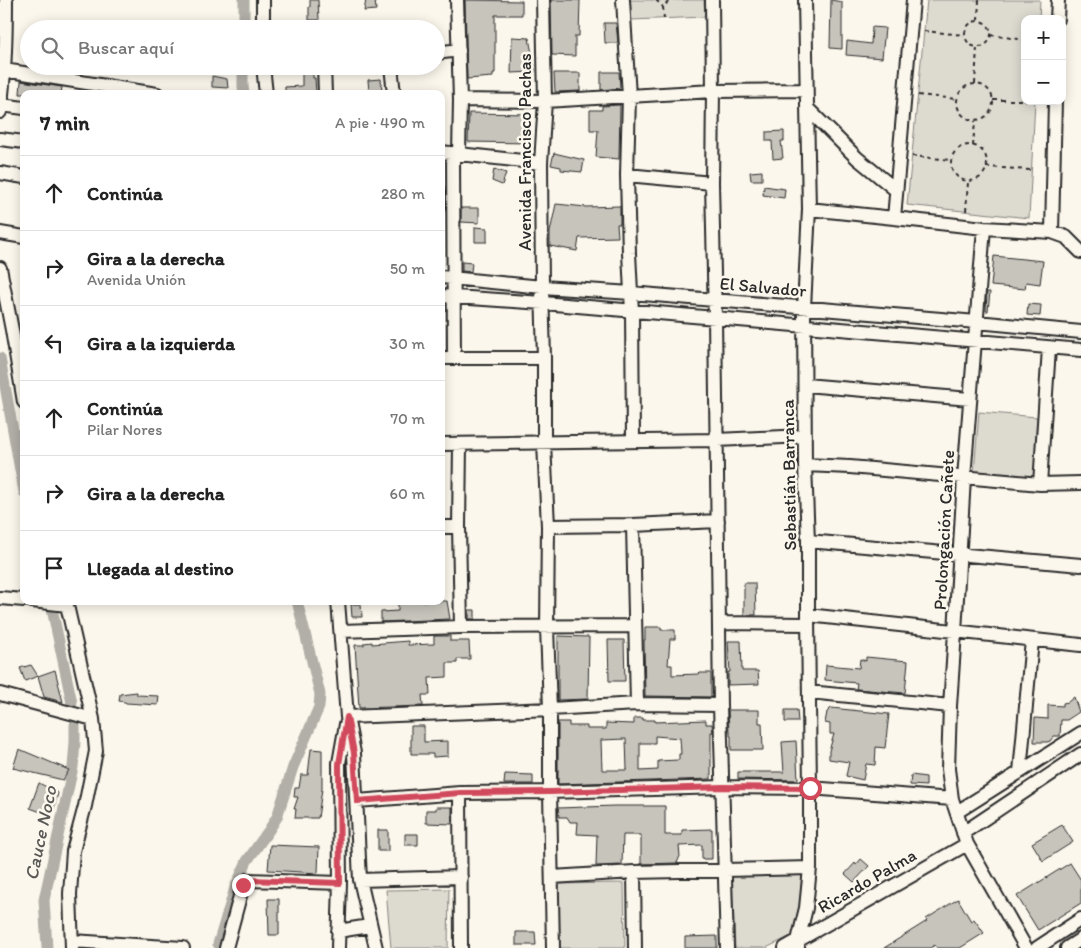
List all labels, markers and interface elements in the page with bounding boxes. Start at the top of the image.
map controls [1021,15,1066,105]
button: + [1021,15,1066,60]
search box [20,20,445,75]
icon: search [38,34,66,62]
text: Buscar aquí [78,36,174,59]
street label: Avenida Francisco Pachas [514,53,536,251]
button: − [1021,60,1066,105]
text: 7 min [40,110,89,135]
text: A pie · 490 m [335,113,425,132]
icon: ahead [40,179,68,207]
text: Continúa [87,182,163,205]
text: 280 m [381,184,425,203]
text: Gira a la derecha [87,247,225,270]
icon: right [40,254,68,282]
text: 50 m [390,259,425,278]
text: Avenida Unión [87,270,186,289]
street label: El Salvador [719,272,807,302]
icon: left [40,329,68,357]
text: Gira a la izquierda [87,332,235,355]
text: 30 m [389,334,425,353]
text: Continúa [87,397,163,420]
street label: Sebastián Barranca [777,398,801,551]
icon: ahead [40,404,68,432]
text: 70 m [390,409,425,428]
text: Pilar Nores [87,420,162,439]
street label: Prolongación Cañete [929,449,959,611]
icon: right [40,479,68,507]
text: Gira a la derecha [87,482,225,505]
text: 60 m [390,484,425,503]
icon: arrive [40,554,68,582]
text: Llegada al destino [87,557,234,580]
route start [799,777,822,800]
water label: Cauce Noco [19,783,62,882]
street label: Ricardo Palma [814,844,920,918]
route end [232,874,255,897]

